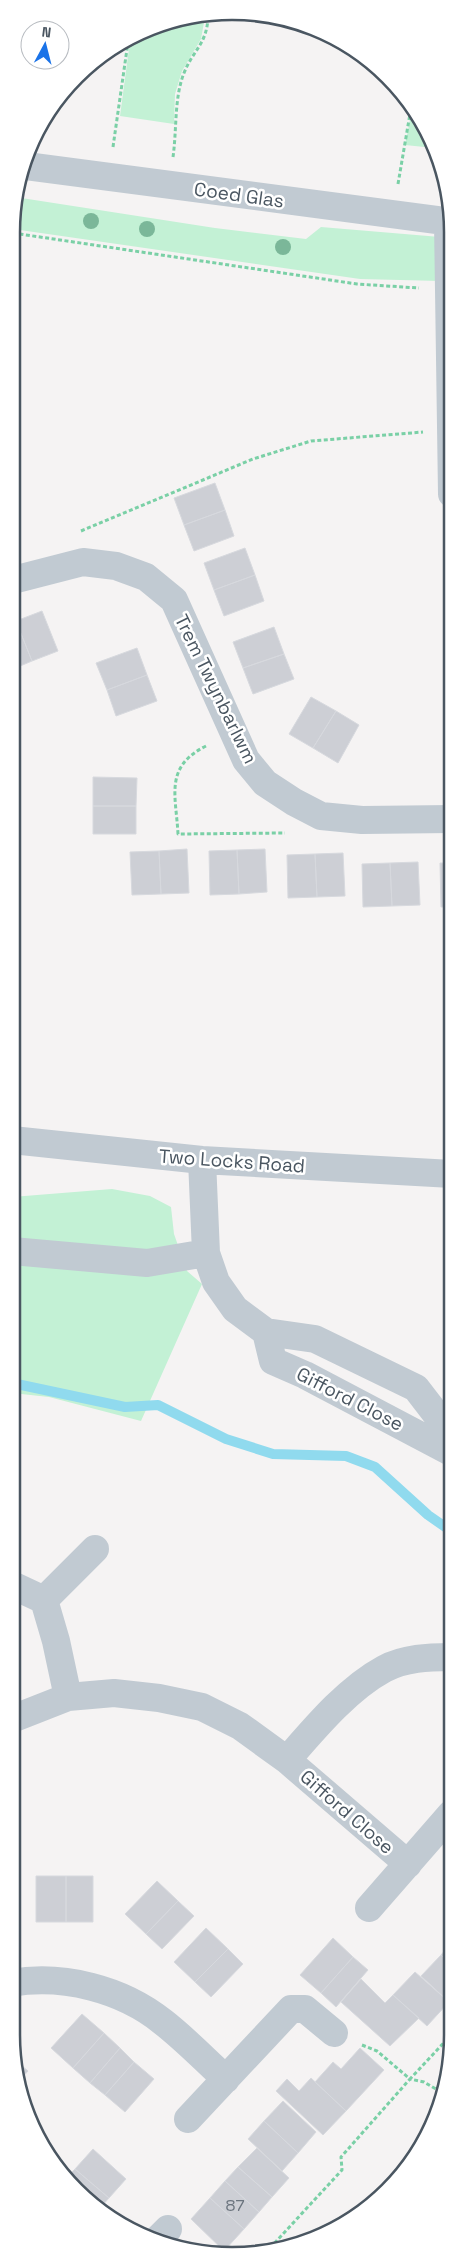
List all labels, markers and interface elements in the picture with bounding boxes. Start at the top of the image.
north arrow [20,20,70,70]
text: N [41,23,52,42]
street label: Coed Glas [193,176,285,214]
street label: Trem Twynbarlwm [169,610,263,768]
street label: Two Locks Road [158,1143,306,1179]
street label: Gifford Close [292,1361,408,1437]
street label: Gifford Close [295,1764,399,1860]
house number: 87 [226,2195,244,2216]

